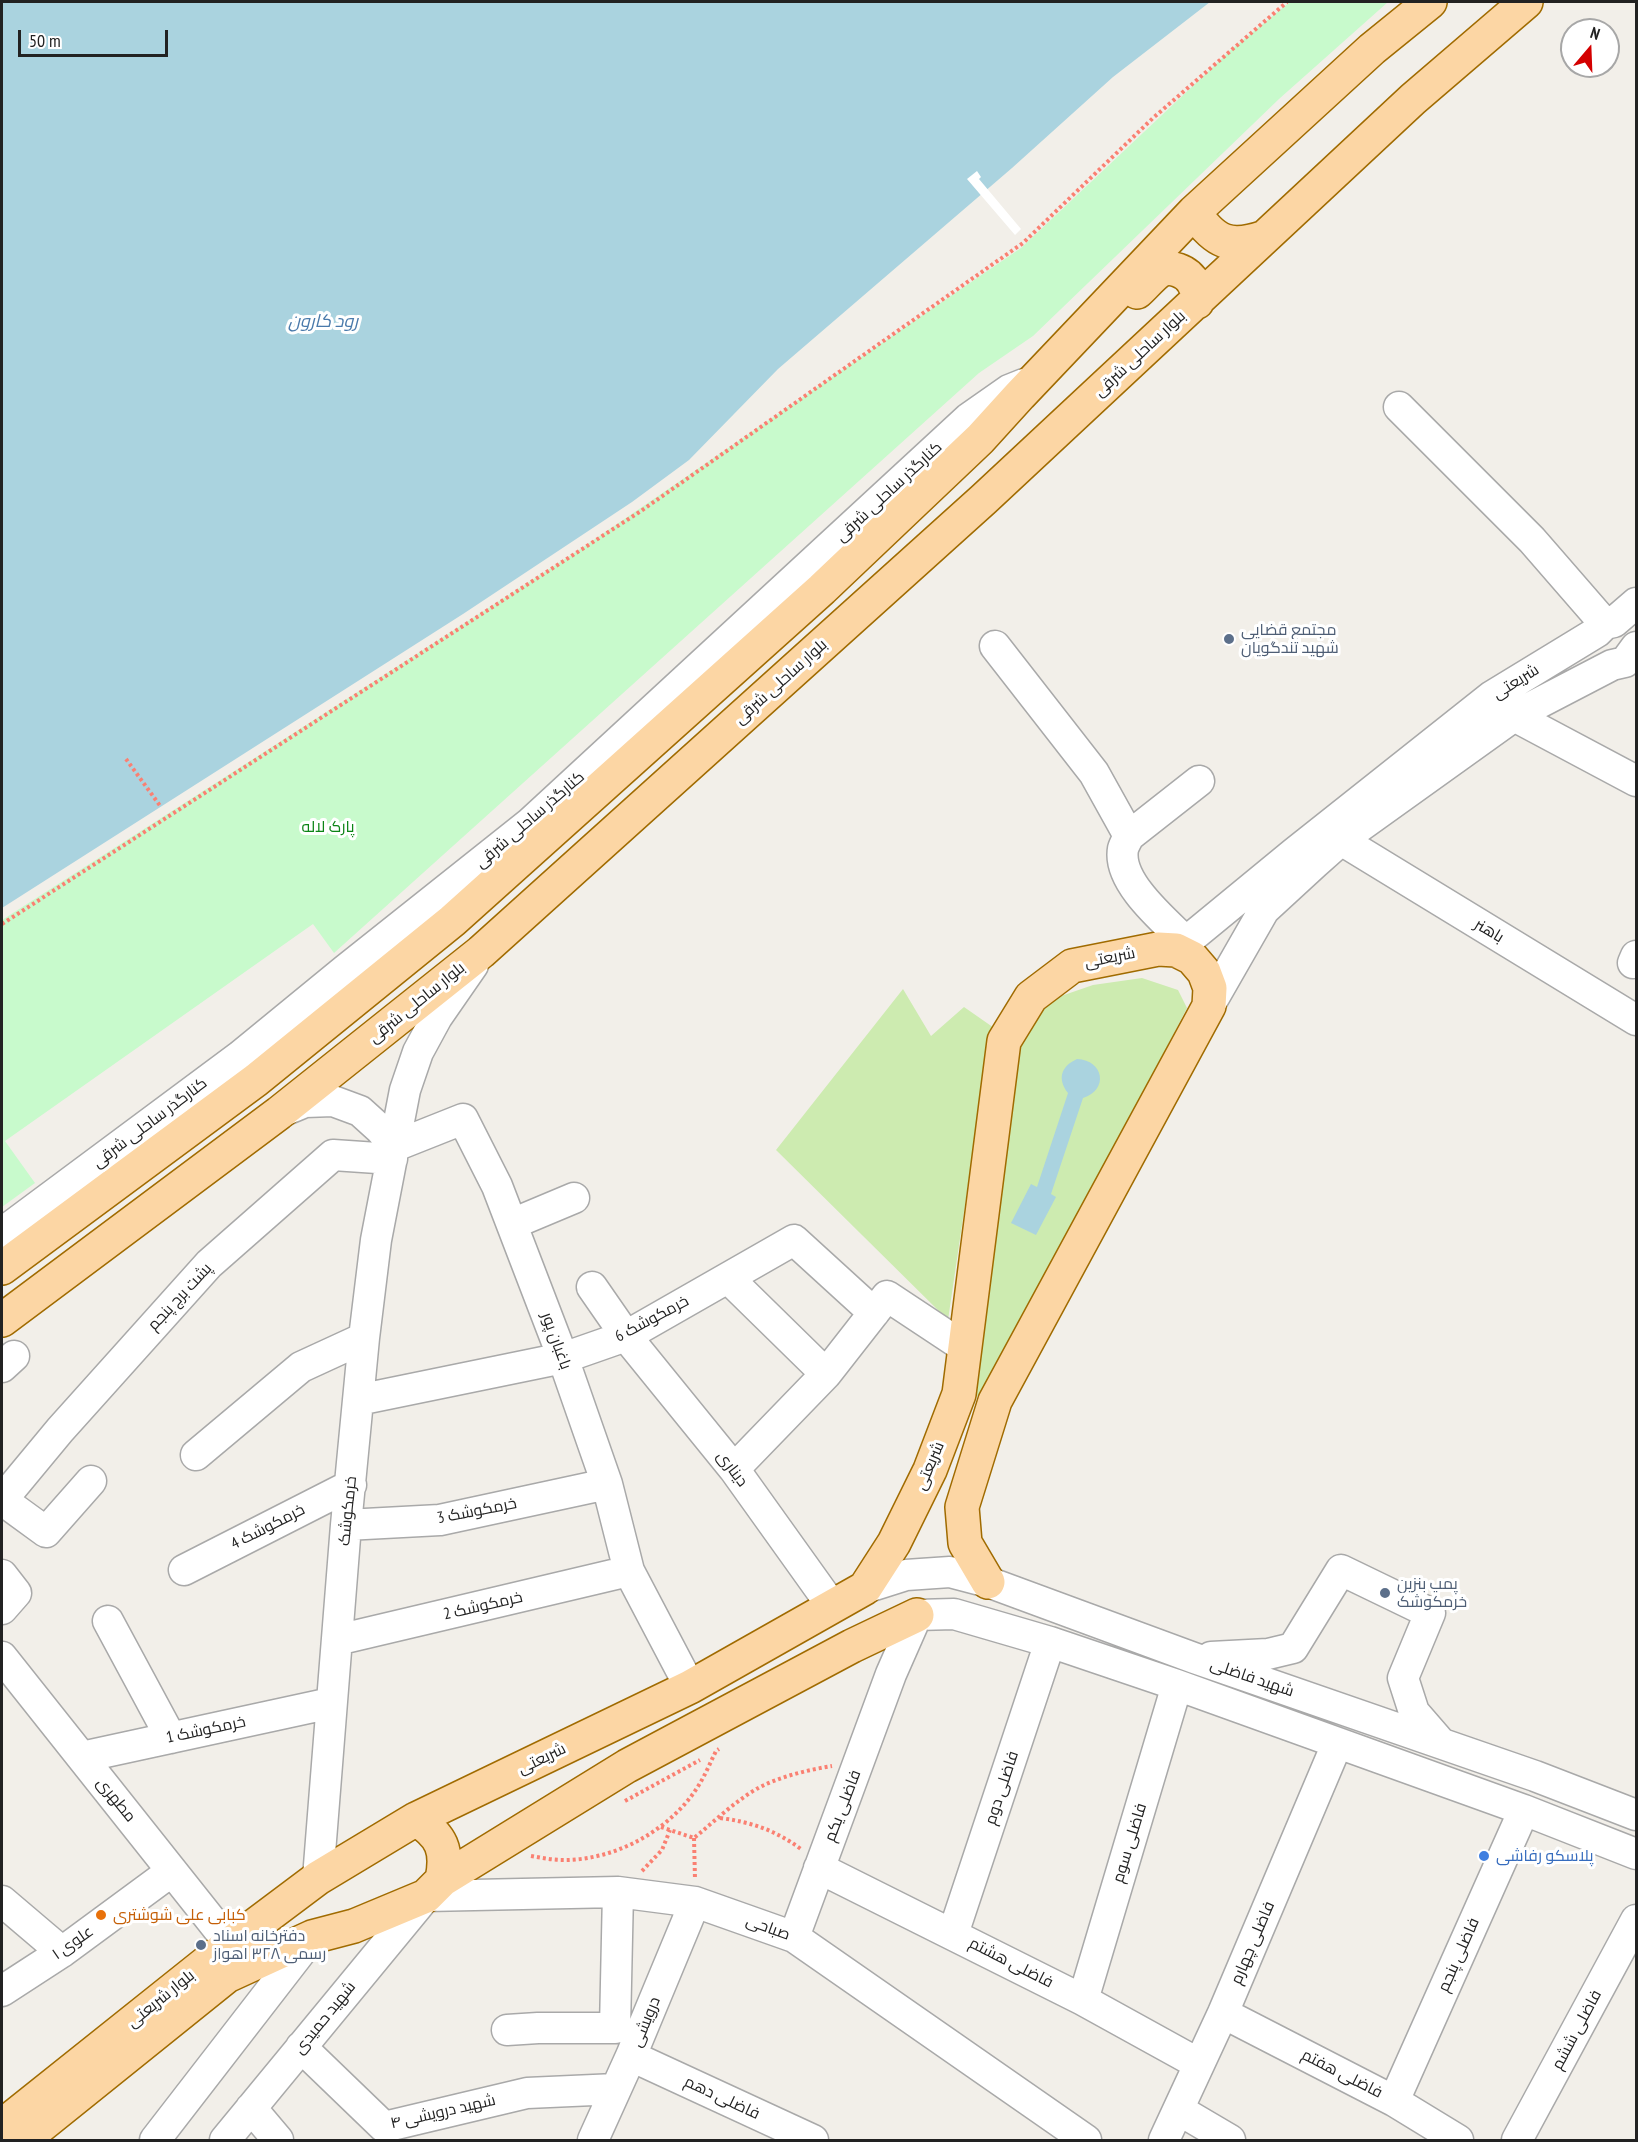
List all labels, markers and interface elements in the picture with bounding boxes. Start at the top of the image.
scale bar [21,18,171,56]
north arrow [1560,18,1620,78]
text: N [1588,22,1603,44]
text: 50 m [29,29,61,52]
street label: بلوار ساحلی شرقی [1090,307,1190,401]
water label: رود کارون [288,311,358,333]
street label: کنارگذر ساحلی شرقی [832,438,946,546]
place label: مجتمع قضایی شهید تندگویان [1241,620,1339,658]
marker: مجتمع قضایی شهید تندگویان [1222,632,1236,646]
street label: بلوار ساحلی شرقی [731,635,831,729]
street label: شریعتی [1489,660,1543,704]
street label: کنارگذر ساحلی شرقی [472,767,588,873]
park label: پارک لاله [301,817,355,837]
street label: باهنر [1471,915,1507,947]
street label: شریعتی [1083,944,1137,972]
street label: بلوار ساحلی شرقی [365,958,469,1048]
street label: کنارگذر ساحلی شرقی [89,1074,211,1172]
street label: پشت برج پنجم [144,1259,216,1335]
street label: خرمکوشک 6 [612,1292,692,1346]
street label: باغبان پور [537,1310,575,1372]
street label: شریعتی [911,1439,949,1493]
street label: دیناری [712,1447,752,1491]
street label: خرمکوشک [335,1475,361,1547]
street label: خرمکوشک 3 [436,1494,518,1528]
street label: خرمکوشک 4 [228,1500,308,1554]
place label: پمپ بنزین خرمکوشک [1397,1574,1467,1612]
marker: پمپ بنزین خرمکوشک [1378,1586,1392,1600]
street label: خرمکوشک 2 [442,1588,524,1624]
street label: شهید فاضلی [1208,1655,1296,1701]
street label: خرمکوشک 1 [165,1712,247,1748]
street label: شریعتی [515,1739,569,1779]
street label: فاضلی دوم [981,1749,1023,1827]
street label: فاضلی یکم [821,1767,865,1845]
street label: مطهری [92,1774,140,1826]
street label: فاضلی سوم [1109,1801,1151,1885]
place label: پلاسکو رفاشی [1496,1846,1593,1866]
marker: پلاسکو رفاشی [1477,1849,1491,1863]
street label: فاضلی چهارم [1227,1899,1279,1987]
place label: کبابی علی شوشتری [113,1905,246,1925]
marker: کبابی علی شوشتری [94,1908,108,1922]
street label: صباحی [743,1911,793,1945]
street label: فاضلی پنجم [1434,1915,1484,1995]
street label: علوی ۱ [49,1922,97,1964]
place label: دفترخانه اسناد رسمی ۳۲۸ اهواز [213,1926,326,1964]
street label: فاضلی هشتم [966,1934,1056,1992]
marker: دفترخانه اسناد رسمی ۳۲۸ اهواز [194,1938,208,1952]
street label: بلوار شریعتی [123,1966,199,2032]
street label: شهید حمیدی [290,1978,360,2058]
street label: فاضلی ششم [1548,1987,1606,2073]
street label: درویشی [627,1994,665,2050]
street label: فاضلی هفتم [1298,2045,1386,2103]
street label: فاضلی دهم [681,2072,763,2124]
street label: شهید درویشی ۴ [389,2091,497,2133]

